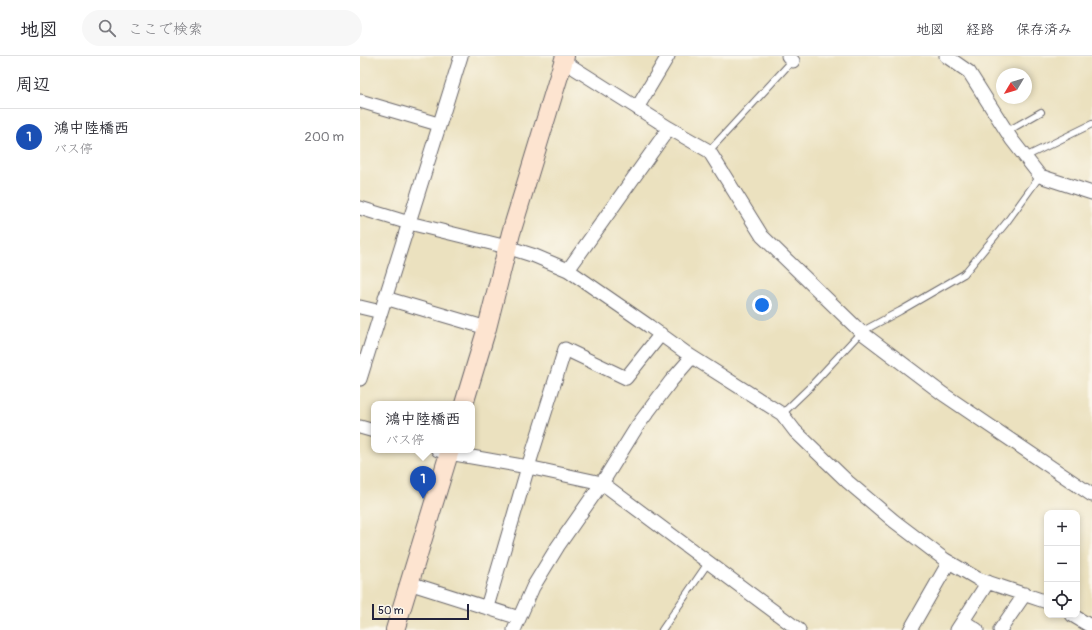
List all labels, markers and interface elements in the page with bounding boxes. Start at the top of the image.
search box [82,10,362,46]
icon: search [96,17,118,39]
text: 地図 [20,18,58,42]
text: ここで検索 [128,20,203,39]
text: 地図 [916,21,944,38]
text: 経路 [966,21,994,38]
text: 保存済み [1016,21,1072,38]
north arrow [996,68,1032,104]
text: 周辺 [16,74,50,95]
text: 鴻中陸橋西 [54,119,129,138]
text: 1 [26,129,32,145]
text: 200 m [305,129,344,145]
text: バス停 [54,141,93,157]
your location [752,295,772,315]
popup [371,401,475,453]
text: 鴻中陸橋西 [385,410,461,429]
text: バス停 [385,432,425,448]
pin: 1 [410,466,436,499]
map controls [1044,510,1080,618]
button: + [1044,510,1080,546]
button: − [1044,546,1080,582]
button: locate [1044,582,1080,618]
scale bar [372,602,469,621]
text: 50 m [378,604,404,617]

